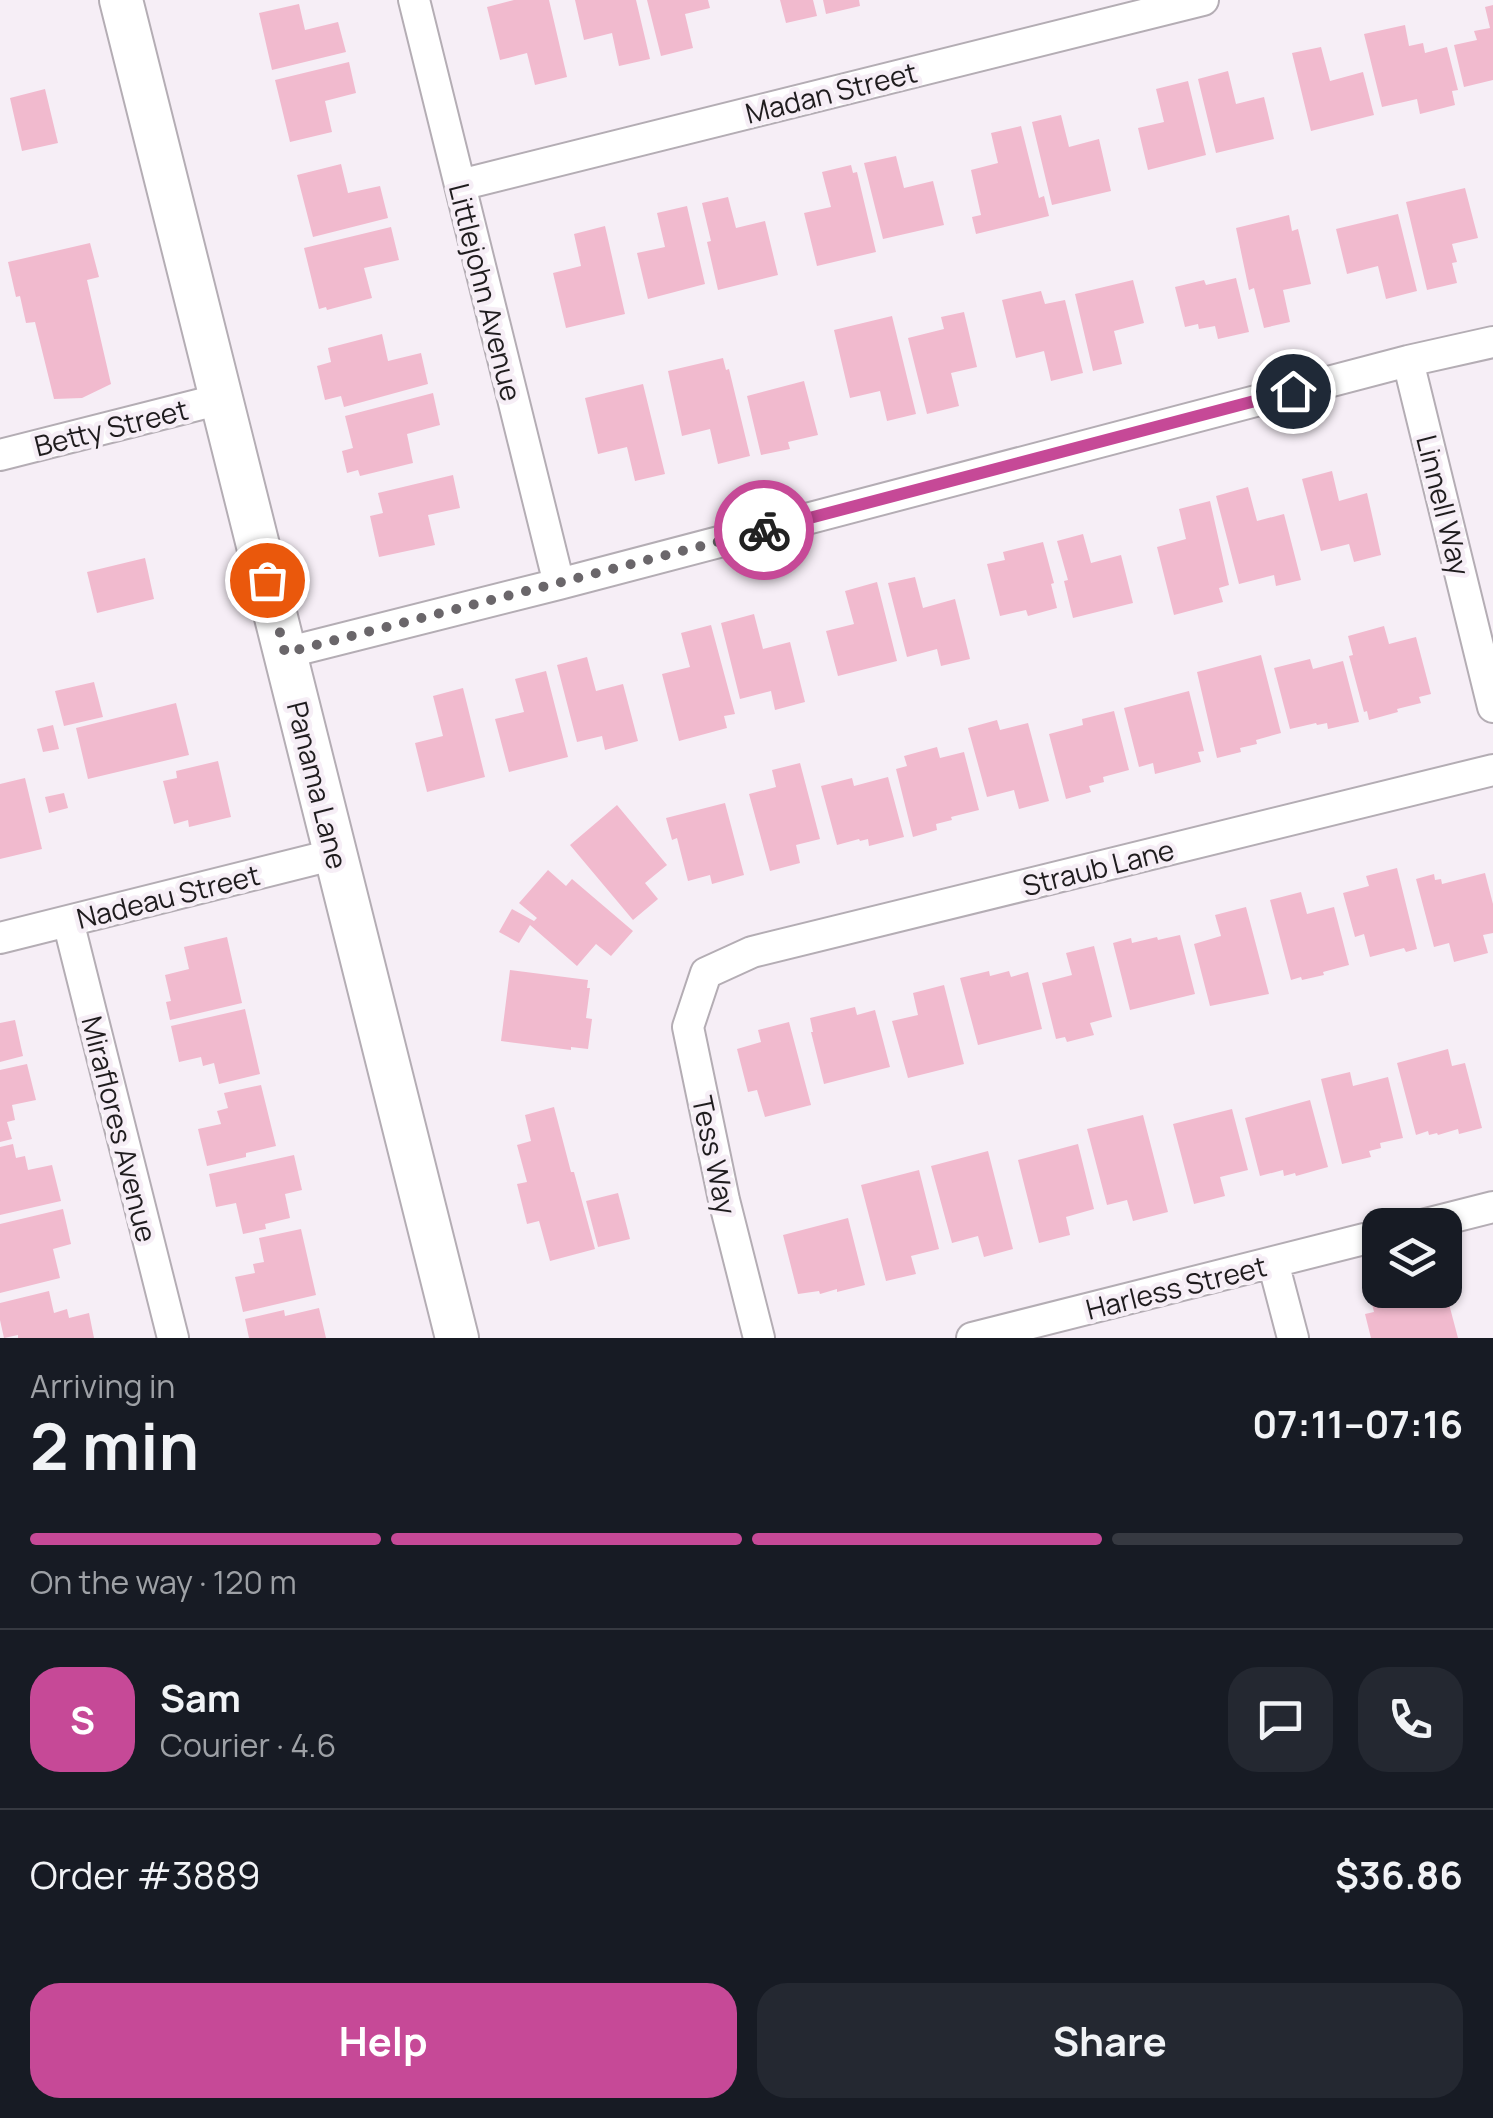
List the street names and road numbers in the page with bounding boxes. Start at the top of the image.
street label: Madan Street [741,52,921,132]
street label: Littlejohn Avenue [441,179,531,405]
street label: Betty Street [30,390,192,464]
street label: Linnell Way [1408,431,1480,579]
street label: Panama Lane [279,697,357,873]
street label: Straub Lane [1018,830,1178,904]
street label: Nadeau Street [72,855,264,937]
street label: Miraflores Avenue [74,1012,166,1246]
street label: Tess Way [684,1092,746,1218]
street label: Harless Street [1082,1246,1270,1328]

